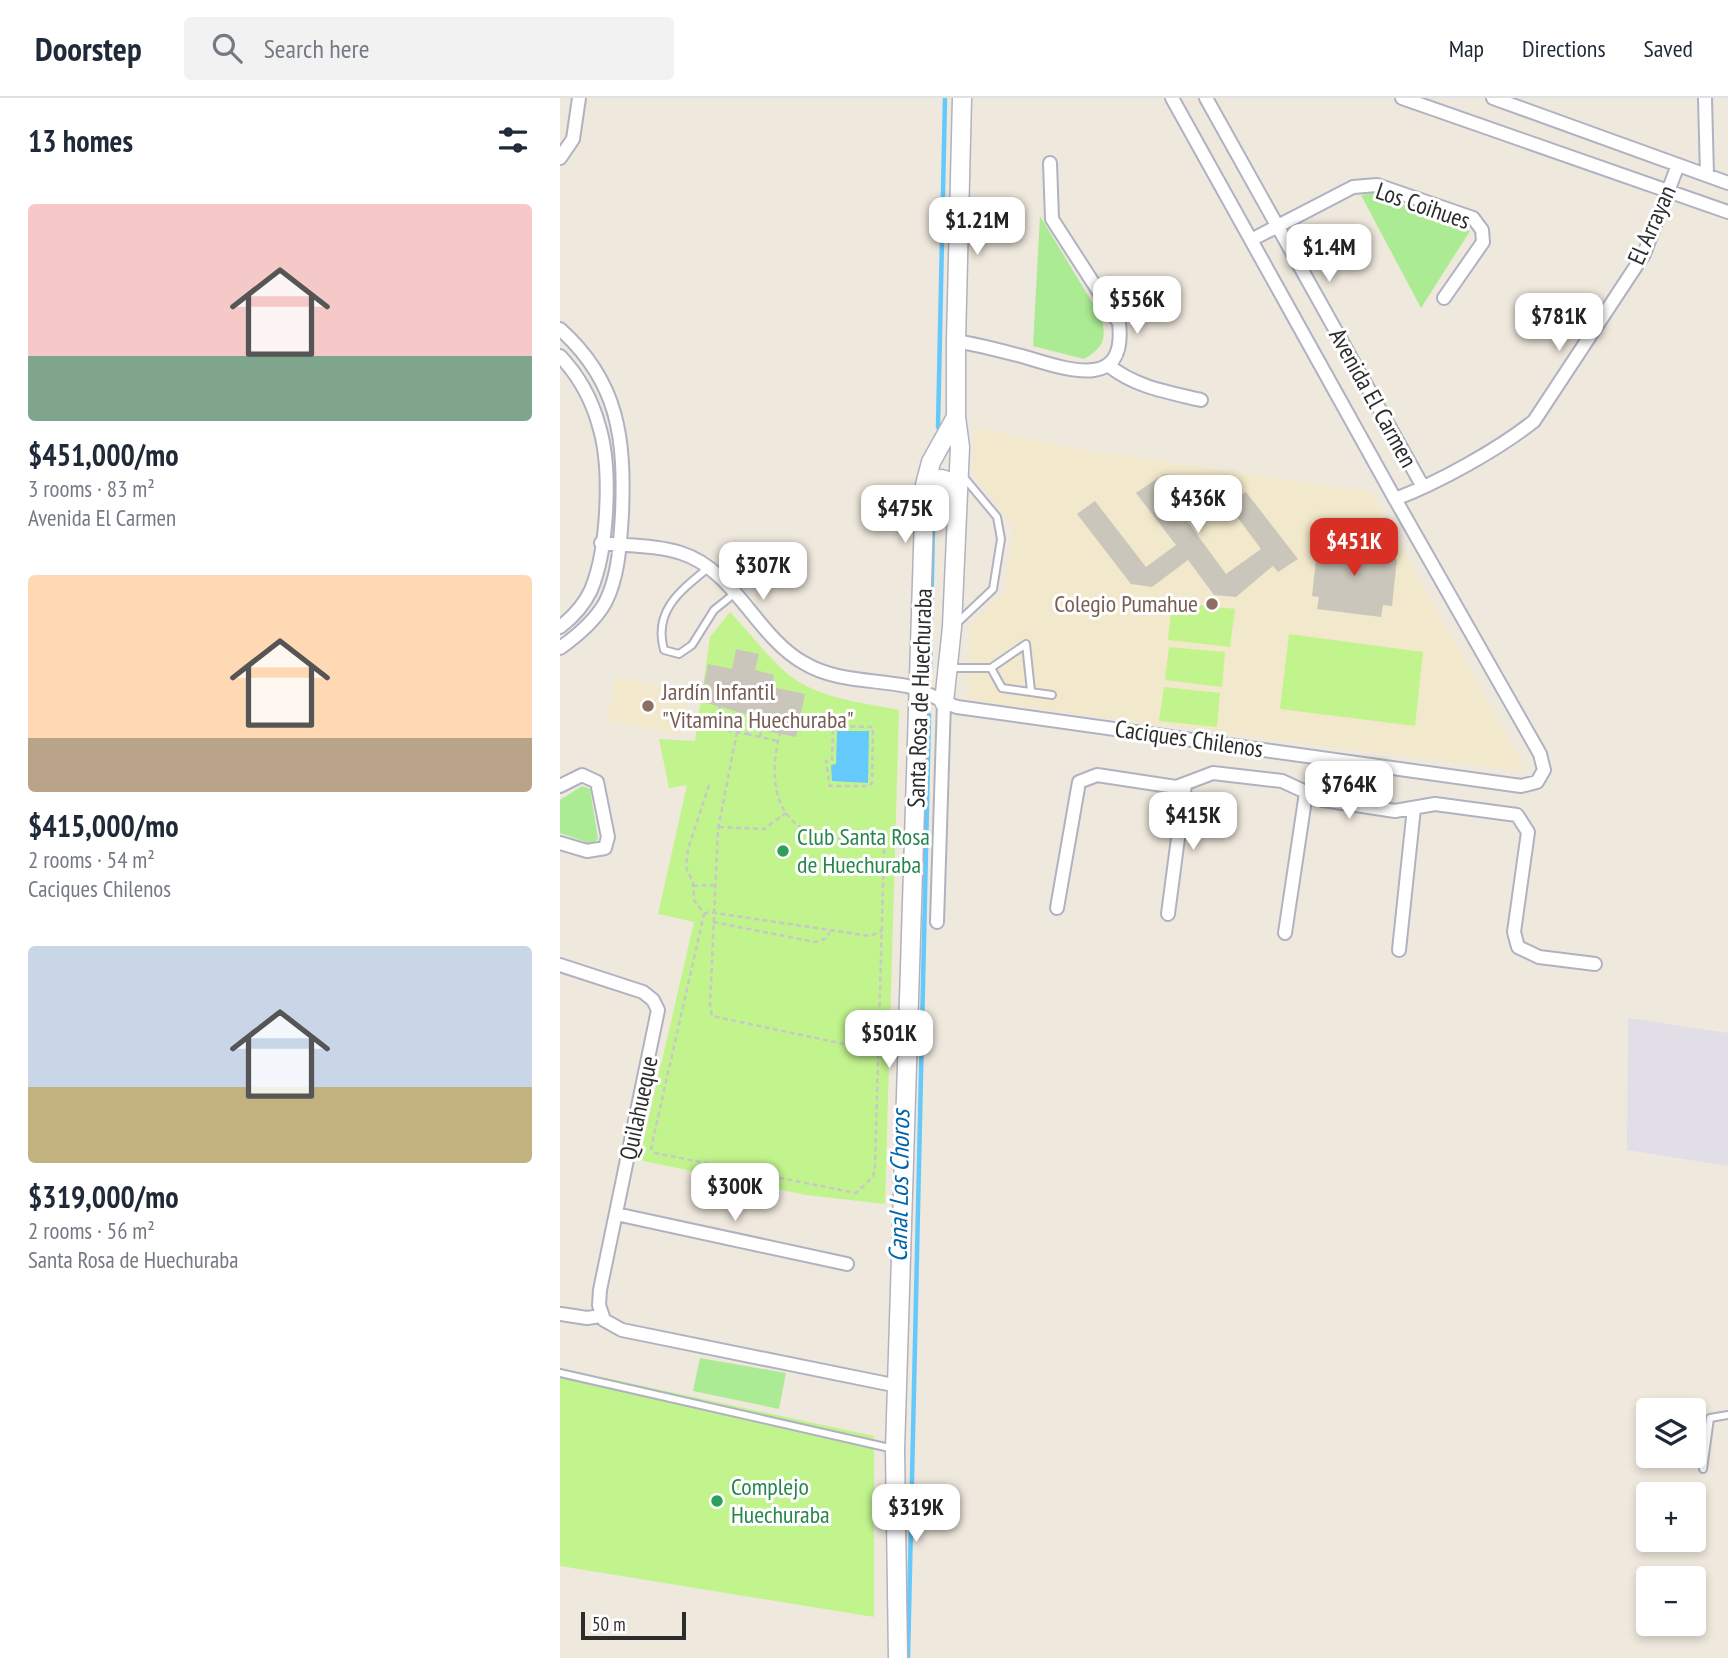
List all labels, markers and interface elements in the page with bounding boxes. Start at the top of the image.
search box [184,17,674,80]
text: Doorstep [35,27,142,70]
icon: search [208,29,246,67]
text: Search here [264,32,369,65]
text: Map [1449,33,1484,64]
text: Directions [1522,33,1606,64]
text: Saved [1644,33,1693,64]
text: 13 homes [28,121,133,160]
icon: filters [494,121,532,159]
street label: Los Coihues [1372,175,1474,236]
street label: El Arrayan [1620,180,1683,269]
pin: $1.21M [920,198,1034,257]
text: $1.21M [945,205,1009,234]
pin: $1.4M [1280,225,1378,284]
text: $1.4M [1302,232,1356,261]
icon: home [217,249,343,375]
pin: $556K [1088,276,1186,336]
text: $556K [1109,284,1165,313]
pin: $781K [1510,294,1608,353]
text: $781K [1531,301,1587,330]
street label: Avenida El Carmen [1322,323,1424,473]
text: $451,000/mo [28,435,179,474]
text: 3 rooms · 83 m² [28,474,155,503]
pin: $436K [1149,476,1247,535]
text: $436K [1170,483,1226,512]
pin: $475K [856,486,954,545]
text: $475K [877,493,933,522]
text: Avenida El Carmen [28,503,176,532]
pin: $451K [1305,518,1403,578]
text: $451K [1326,526,1382,555]
pin: $307K [714,542,812,602]
text: $307K [735,550,791,579]
street label: Santa Rosa de Huechuraba [900,588,939,808]
place label: Colegio Pumahue [1054,588,1198,619]
marker: Colegio Pumahue [1204,596,1220,612]
icon: home [217,620,343,746]
place label: Jardín Infantil "Vitamina Huechuraba" [661,676,854,735]
marker: Jardín Infantil "Vitamina Huechuraba" [640,698,656,714]
street label: Caciques Chilenos [1113,713,1265,764]
pin: $764K [1300,762,1398,821]
text: $764K [1321,769,1377,798]
pin: $415K [1144,792,1242,852]
text: $415K [1165,800,1221,829]
text: $415,000/mo [28,806,179,845]
place label: Club Santa Rosa de Huechuraba [797,821,930,880]
marker: Club Santa Rosa de Huechuraba [775,843,791,859]
text: 2 rooms · 54 m² [28,845,155,874]
text: Caciques Chilenos [28,874,171,903]
icon: home [217,991,343,1117]
pin: $501K [840,1010,938,1070]
text: $501K [861,1018,917,1047]
street label: Quilahueque [612,1053,665,1163]
water label: Canal Los Choros [881,1107,916,1262]
pin: $300K [686,1164,784,1223]
text: $300K [707,1171,763,1200]
text: $319,000/mo [28,1177,179,1216]
text: 2 rooms · 56 m² [28,1216,155,1245]
text: Santa Rosa de Huechuraba [28,1245,238,1274]
map controls [1636,1398,1706,1636]
button: layers [1636,1398,1706,1468]
place label: Complejo Huechuraba [731,1471,830,1530]
button: + [1636,1482,1706,1552]
pin: $319K [867,1484,965,1544]
text: $319K [888,1492,944,1521]
marker: Complejo Huechuraba [709,1493,725,1509]
button: − [1636,1566,1706,1636]
scale bar [581,1609,686,1641]
text: 50 m [592,1612,626,1636]

